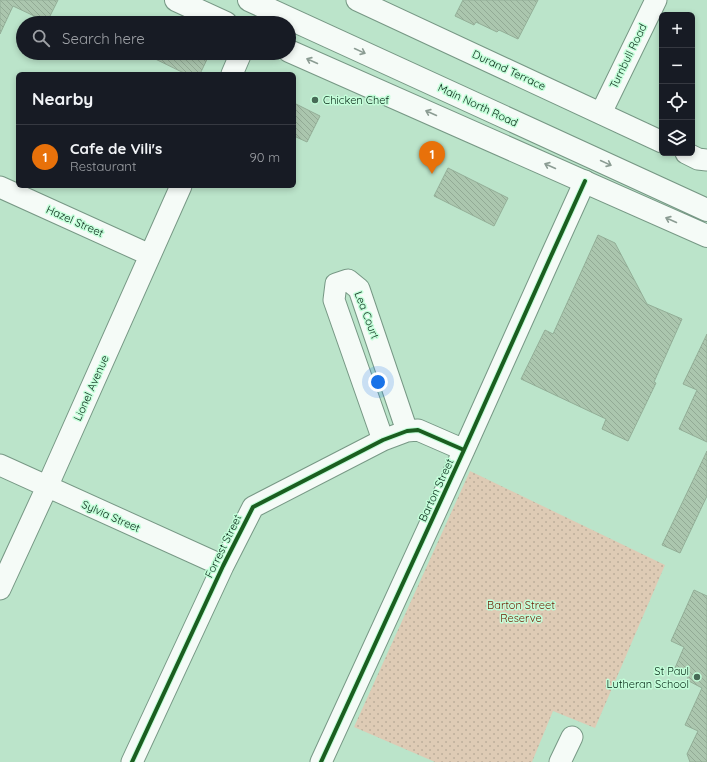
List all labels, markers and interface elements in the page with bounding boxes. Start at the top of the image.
map controls [659,12,695,156]
button: + [659,12,695,48]
search box [16,16,296,60]
street label: Turnbull Road [606,21,650,91]
icon: search [30,27,52,49]
text: Search here [62,29,145,48]
street label: Durand Terrace [470,47,548,93]
one-way arrow [354,48,366,55]
button: − [659,48,695,84]
one-way arrow [306,57,318,64]
street label: Main North Road [436,80,520,130]
button: locate [659,84,695,120]
text: Nearby [32,88,93,109]
place label: Chicken Chef [323,93,389,107]
marker: Chicken Chef [310,95,320,105]
one-way arrow [425,109,437,116]
button: layers [659,120,695,156]
text: Cafe de Vili's [70,139,162,158]
pin: 1 [419,141,445,174]
text: 1 [42,149,48,165]
text: 90 m [250,149,280,165]
text: Restaurant [70,158,136,174]
one-way arrow [599,160,611,167]
one-way arrow [544,161,556,169]
street label: Hazel Street [44,202,106,240]
one-way arrow [666,216,678,223]
street label: Lea Court [352,289,383,341]
street label: Lionel Avenue [70,353,112,423]
your location [368,372,388,392]
street label: Barton Street [415,456,457,524]
street label: Sylvia Street [80,497,143,535]
street label: Forrest Street [202,512,245,580]
park label: Barton Street Reserve [487,598,555,625]
place label: St Paul Lutheran School [607,664,689,691]
marker: St Paul Lutheran School [692,672,702,682]

